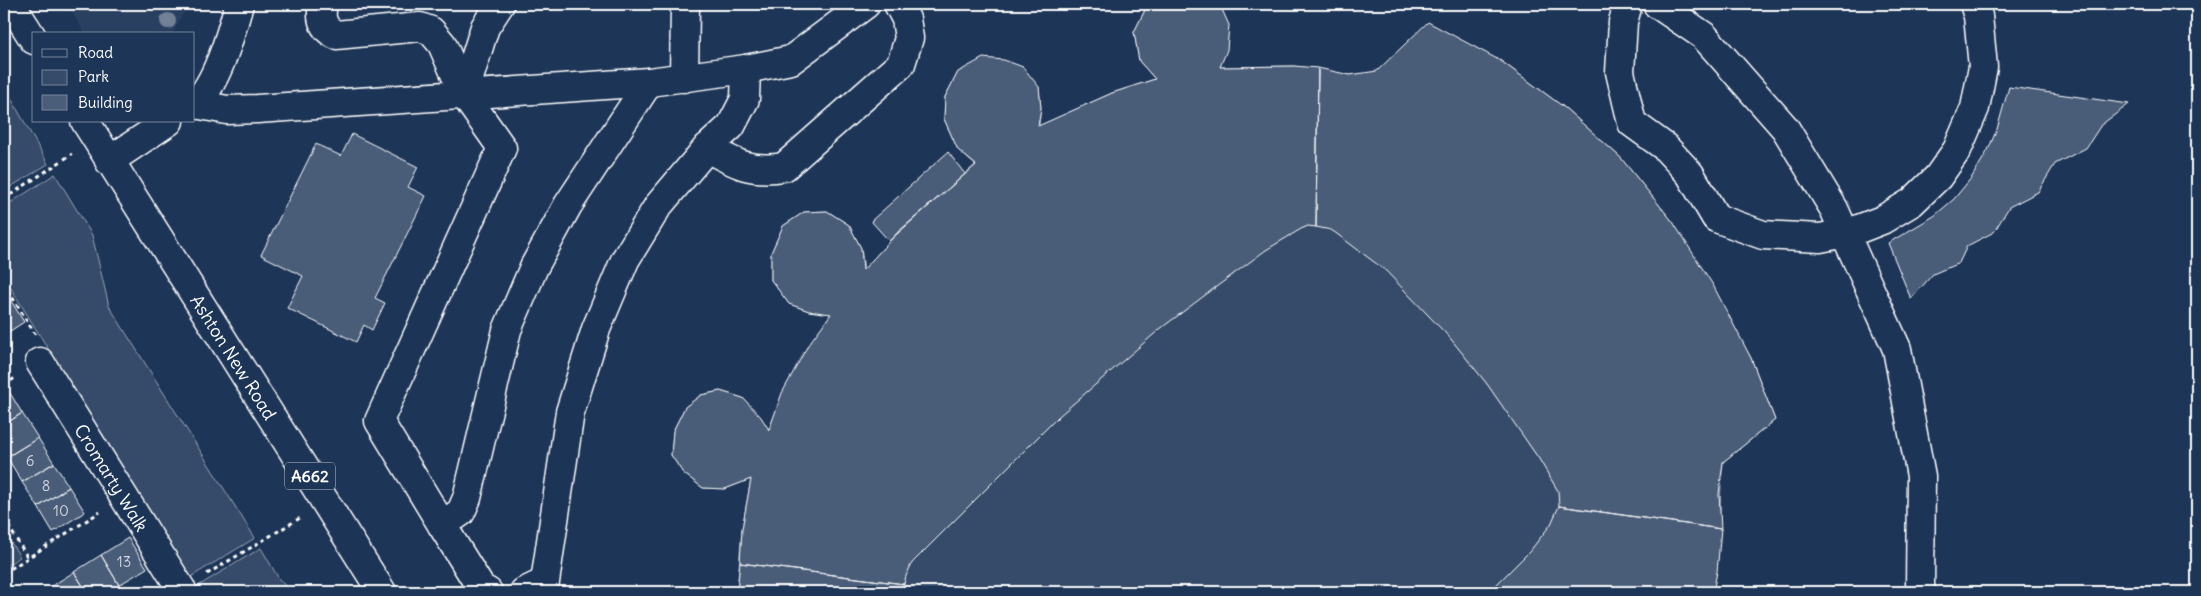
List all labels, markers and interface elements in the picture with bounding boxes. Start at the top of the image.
legend [32,32,195,122]
text: Road [78,43,113,62]
text: Park [78,67,109,86]
text: Building [78,93,133,112]
street label: Ashton New Road [186,290,282,424]
street label: Cromarty Walk [70,419,154,536]
house number: 6 [26,451,34,470]
road number: A662 [285,462,335,490]
house number: 8 [42,476,50,495]
house number: 10 [53,501,69,520]
house number: 13 [117,552,131,571]

